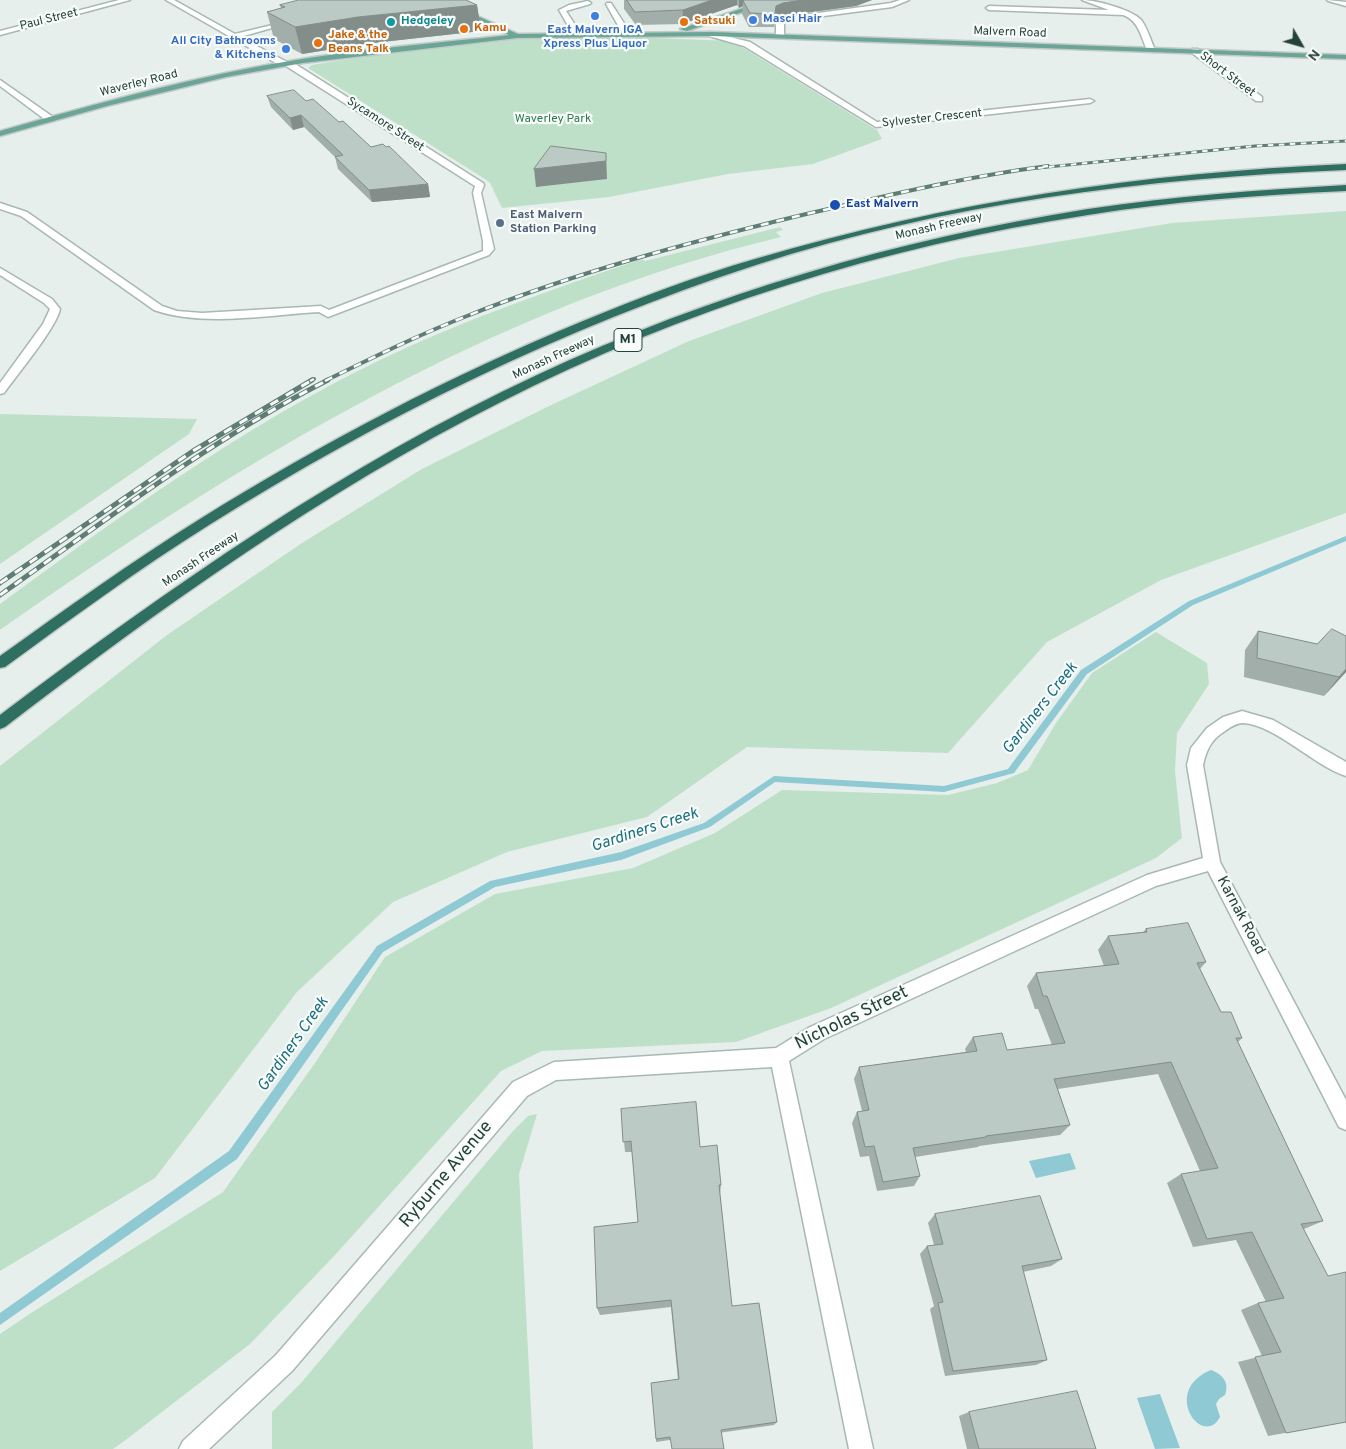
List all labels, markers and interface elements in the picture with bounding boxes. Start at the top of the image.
street label: Paul Street [18,6,80,34]
marker: East Malvern IGA Xpress Plus Liquor [589,10,601,22]
place label: Masci Hair [763,13,822,27]
marker: Masci Hair [747,14,759,26]
place label: Hedgeley [401,15,454,29]
place label: Satsuki [694,15,735,29]
marker: Hedgeley [385,16,397,28]
marker: Satsuki [678,16,690,28]
north arrow [1276,20,1326,70]
place label: Kamu [474,22,507,36]
marker: Kamu [458,23,470,35]
place label: East Malvern IGA Xpress Plus Liquor [543,24,647,52]
street label: Malvern Road [973,25,1047,41]
place label: Jake & the Beans Talk [328,29,389,57]
place label: All City Bathrooms & Kitchens [171,35,276,63]
marker: Jake & the Beans Talk [312,37,324,49]
marker: All City Bathrooms & Kitchens [280,43,292,55]
text: N [1303,45,1323,64]
street label: Short Street [1196,49,1258,101]
street label: Waverley Road [99,67,179,101]
street label: Sycamore Street [344,95,426,155]
street label: Sylvester Crescent [881,107,983,131]
park label: Waverley Park [515,113,591,127]
marker: East Malvern [828,198,842,212]
place label: East Malvern [846,198,919,212]
place label: East Malvern Station Parking [510,209,596,237]
street label: Monash Freeway [894,210,984,244]
marker: East Malvern Station Parking [494,217,506,229]
road number: M1 [614,328,642,352]
street label: Monash Freeway [511,333,597,383]
street label: Monash Freeway [160,529,242,591]
water label: Gardiners Creek [999,659,1083,759]
water label: Gardiners Creek [589,805,701,857]
street label: Karnak Road [1212,874,1268,958]
street label: Nicholas Street [792,982,912,1056]
water label: Gardiners Creek [254,994,334,1096]
street label: Ryburne Avenue [396,1117,498,1233]

